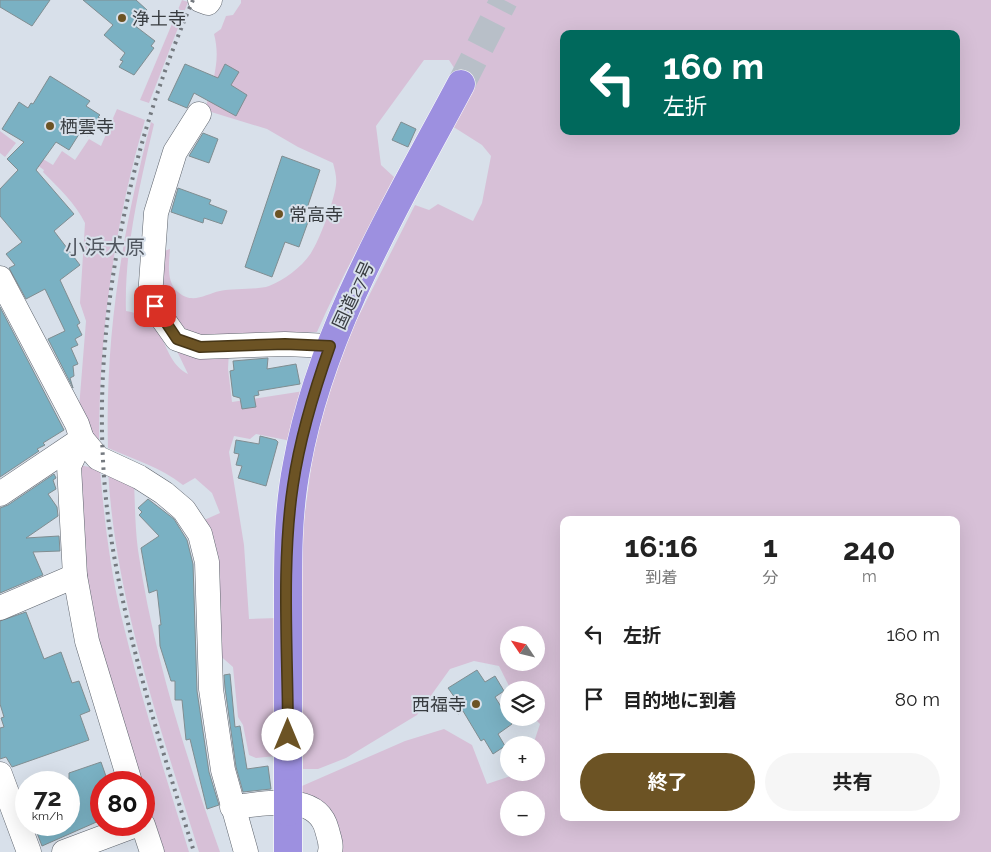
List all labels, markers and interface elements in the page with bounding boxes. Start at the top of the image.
place label: 浄土寺 [132,8,186,29]
marker: 浄土寺 [116,12,128,24]
text: 160 m [663,46,764,87]
icon: left [580,50,645,115]
text: 左折 [663,93,707,119]
place label: 栖雲寺 [60,116,114,137]
marker: 栖雲寺 [44,120,56,132]
place label: 常高寺 [289,204,343,225]
marker: 常高寺 [273,208,285,220]
district label: 小浜大原 [65,235,145,259]
street label: 国道27号 [328,257,378,333]
pin [134,285,176,327]
icon: arrive [141,292,169,320]
text: 16:16 [625,529,698,564]
text: 1 [763,529,778,564]
text: 240 [843,532,895,567]
text: m [862,567,877,586]
text: 到着 [645,568,677,587]
text: 分 [762,568,779,587]
icon: left [580,620,608,648]
text: 160 m [886,623,940,645]
text: 左折 [623,624,661,646]
north arrow [500,626,545,671]
map controls [500,626,545,836]
button: layers [500,681,545,726]
icon: arrive [580,685,608,713]
text: 80 m [895,688,940,710]
text: 目的地に到着 [623,689,737,711]
place label: 西福寺 [412,694,466,715]
marker: 西福寺 [470,698,482,710]
position arrow [261,708,313,760]
button: + [500,736,545,781]
button: 終了 [580,753,755,811]
button: 共有 [765,753,940,811]
speed limit sign: 80 [90,771,155,836]
text: 72 [33,782,62,812]
button: − [500,791,545,836]
text: km/h [32,809,63,823]

